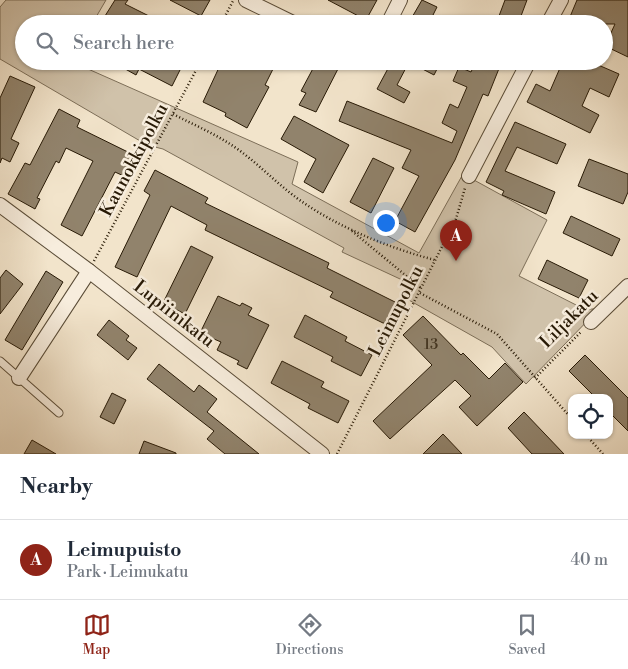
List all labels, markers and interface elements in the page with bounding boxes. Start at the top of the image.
search box [15,15,613,70]
icon: search [33,29,61,57]
text: Search here [73,31,174,55]
street label: Kaunokkipolku [95,99,174,221]
your location [373,210,399,236]
pin: A [440,220,472,261]
street label: Leimupolku [363,261,429,360]
street label: Lupiinikatu [129,275,220,353]
street label: Liljakatu [535,284,604,353]
house number: 13 [424,335,438,354]
map controls [568,394,613,439]
button: locate [568,394,613,439]
text: Nearby [20,474,93,500]
text: Leimupuisto [67,538,181,562]
text: A [30,550,42,570]
text: 40 m [571,550,608,570]
text: Park · Leimukatu [67,562,188,582]
tab: Map [83,611,111,659]
tab: Directions [276,611,343,659]
tab: Saved [509,611,545,659]

